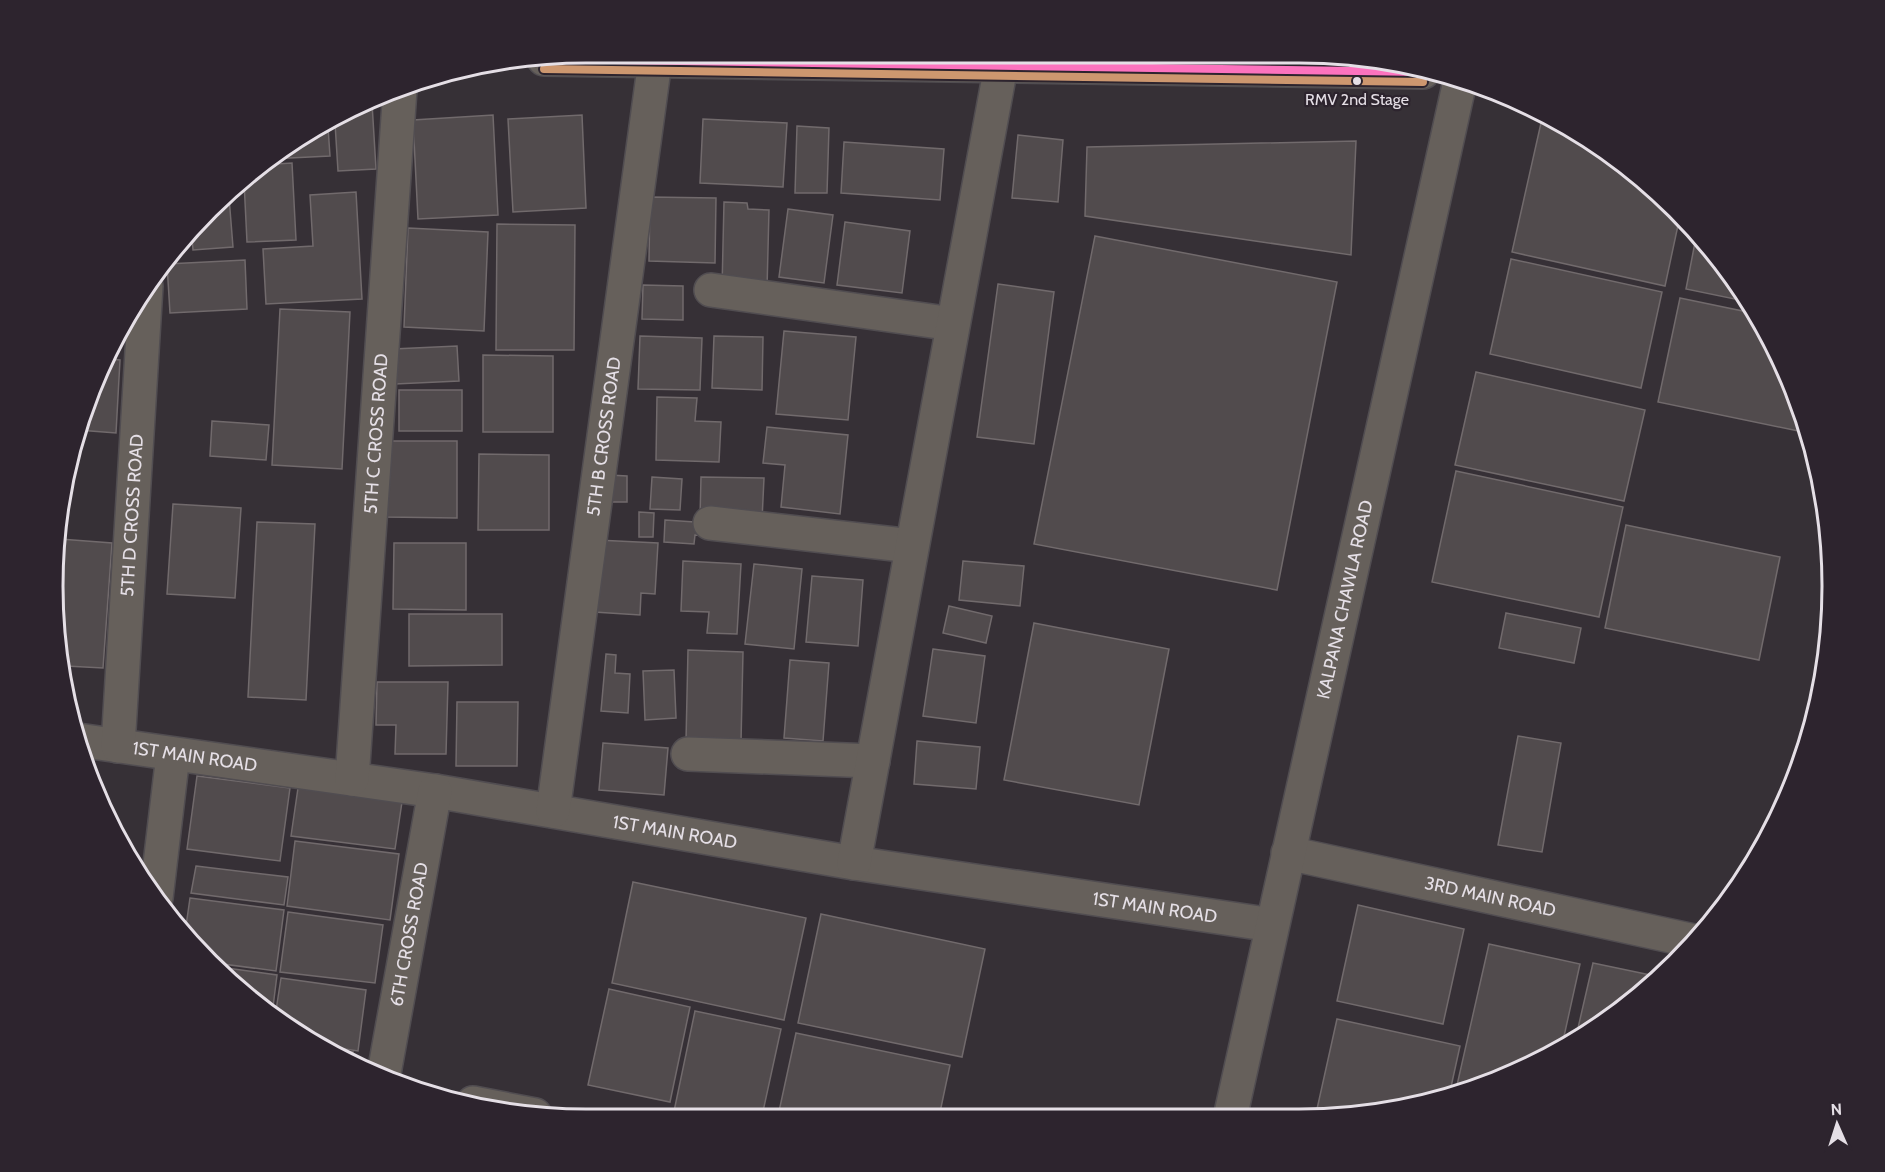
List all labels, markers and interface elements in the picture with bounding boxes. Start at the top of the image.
marker: RMV 2nd Stage [1351,75,1363,87]
place label: RMV 2nd Stage [1305,90,1409,109]
street label: 5TH C CROSS ROAD [359,353,393,515]
street label: 5TH B CROSS ROAD [582,355,626,517]
street label: 5TH D CROSS ROAD [116,433,148,597]
street label: KALPANA CHAWLA ROAD [1312,498,1378,701]
street label: 1ST MAIN ROAD [131,737,259,776]
street label: 1ST MAIN ROAD [611,811,739,854]
street label: 6TH CROSS ROAD [385,861,433,1008]
street label: 3RD MAIN ROAD [1423,872,1558,922]
street label: 1ST MAIN ROAD [1091,888,1219,928]
north arrow [1807,1094,1867,1154]
text: N [1830,1100,1842,1119]

